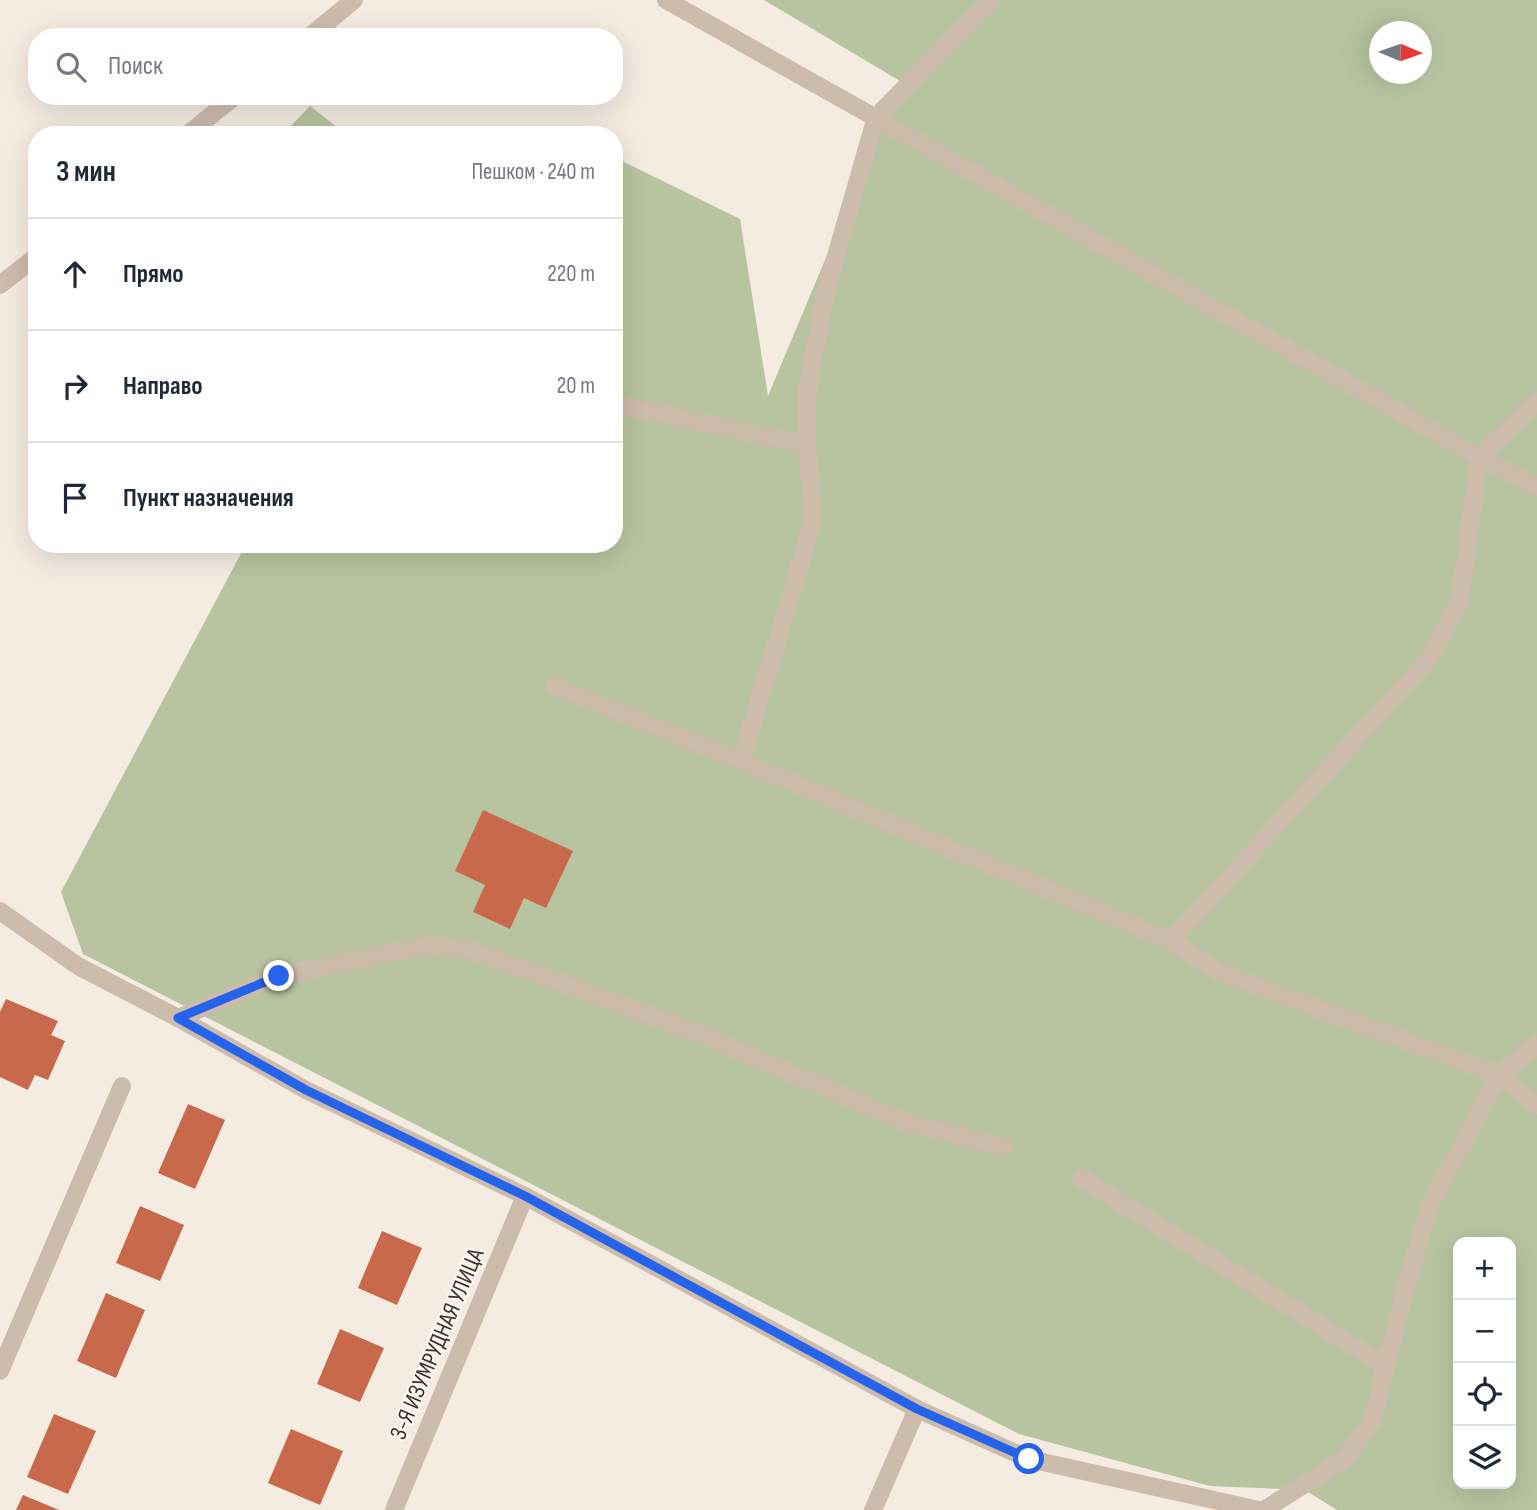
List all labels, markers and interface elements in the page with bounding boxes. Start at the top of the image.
north arrow [1369,21,1432,84]
search box [28,28,623,105]
icon: search [52,48,90,86]
text: Поиск [108,51,163,82]
text: 3 мин [56,154,116,190]
text: Пешком · 240 m [471,158,595,186]
icon: ahead [56,255,94,293]
text: Прямо [123,259,184,290]
text: 220 m [547,260,595,288]
icon: right [56,367,94,405]
text: Направо [123,371,202,402]
text: 20 m [557,372,595,400]
icon: arrive [56,479,94,517]
text: Пункт назначения [123,483,294,514]
route end [263,960,294,991]
map controls [1453,1237,1516,1489]
button: + [1453,1237,1516,1300]
street label: 3-Я ИЗУМРУДНАЯ УЛИЦА [384,1243,491,1444]
button: − [1453,1300,1516,1363]
button: locate [1453,1363,1516,1426]
button: layers [1453,1426,1516,1489]
route start [1013,1443,1044,1474]

